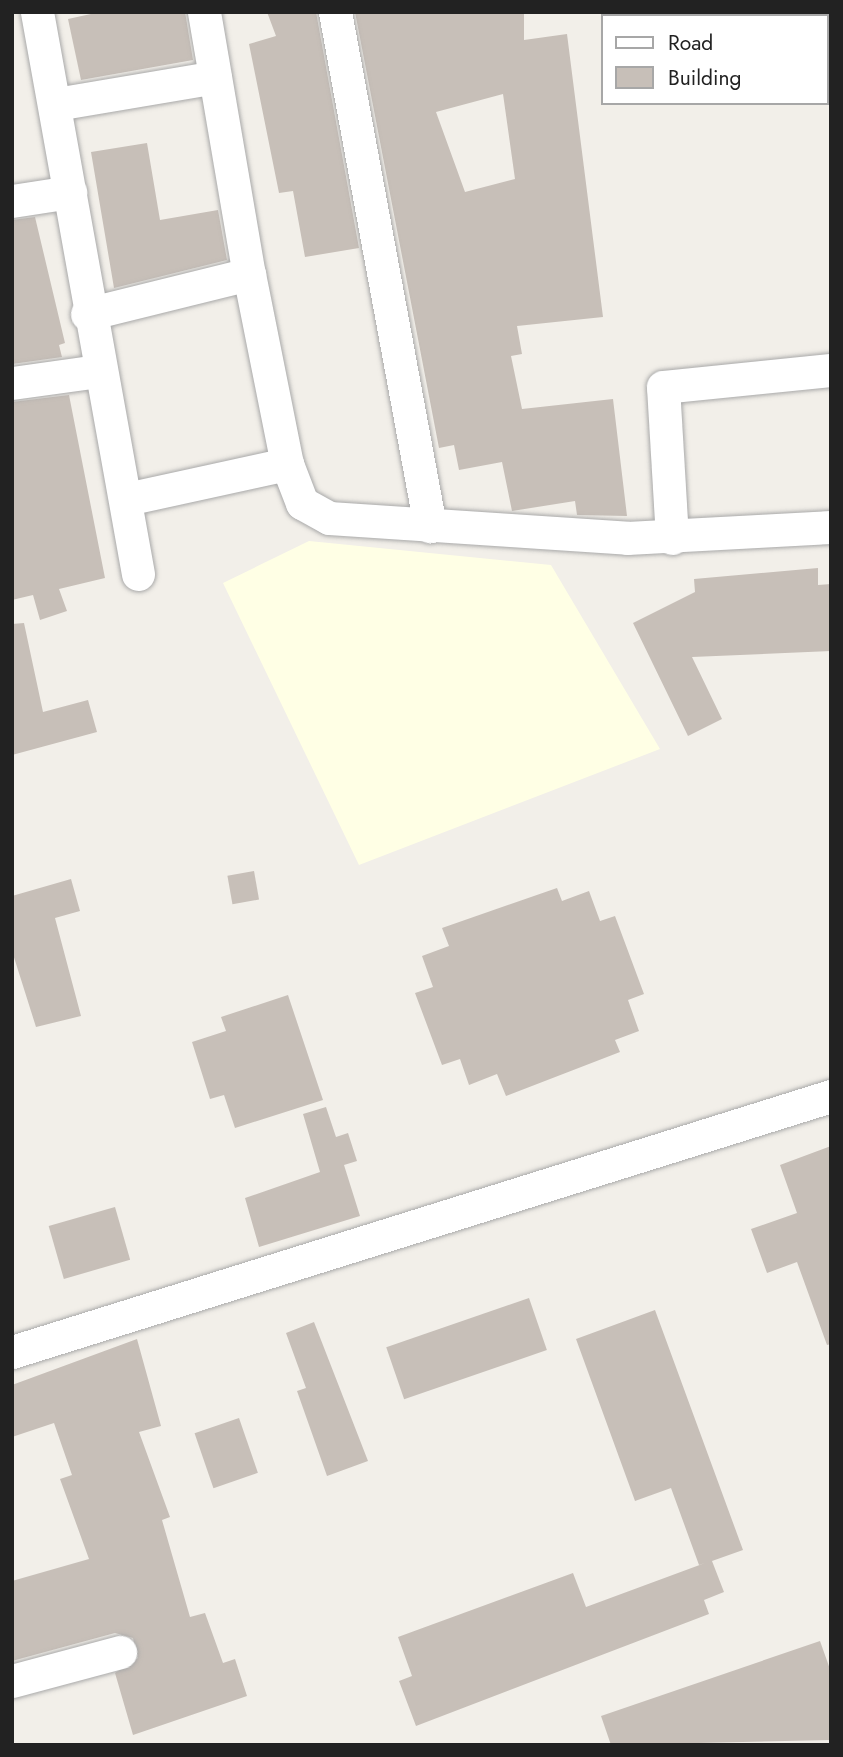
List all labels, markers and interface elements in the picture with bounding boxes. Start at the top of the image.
legend [602,14,829,105]
text: Road [668,28,713,58]
text: Building [668,63,741,93]

